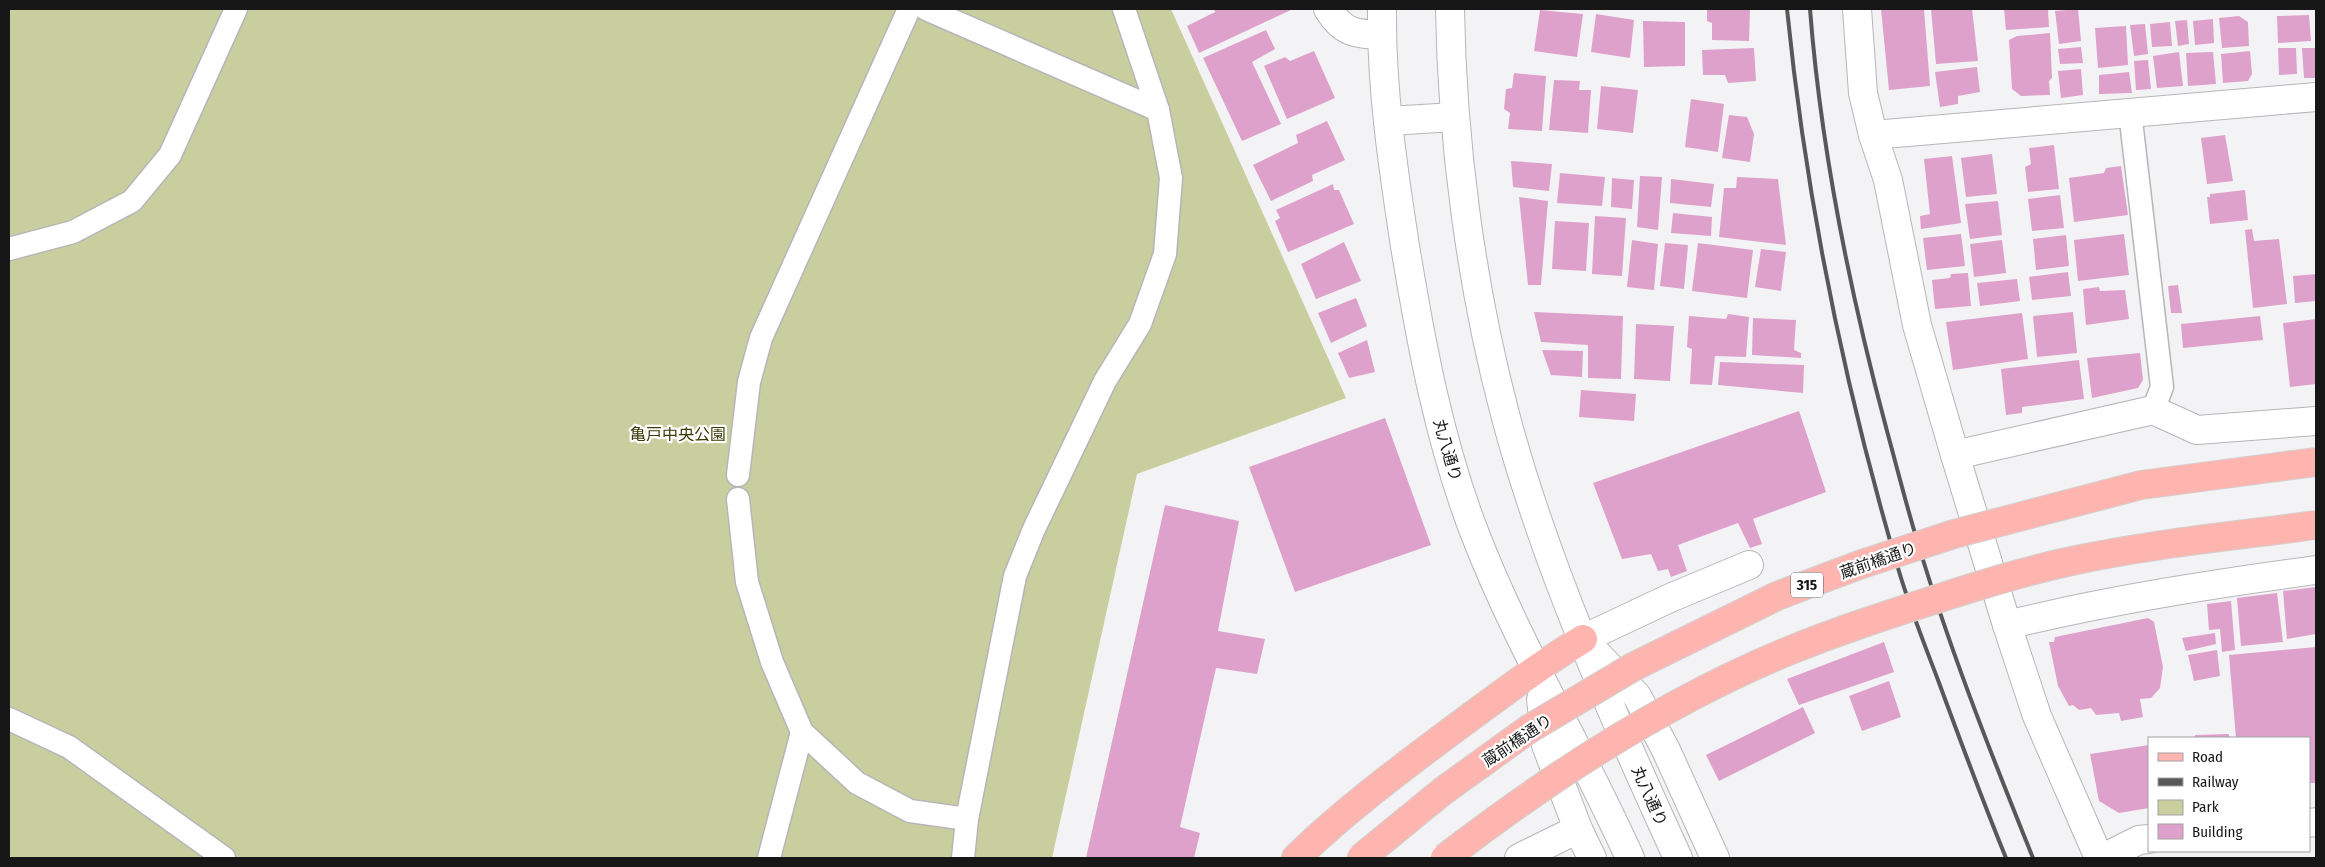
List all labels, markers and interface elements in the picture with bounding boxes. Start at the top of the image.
street label: 丸八通り [1430,417,1465,484]
park label: 亀戸中央公園 [630,425,726,444]
street label: 蔵前橋通り [1837,538,1919,582]
road number: 315 [1791,572,1823,598]
street label: 蔵前橋通り [1479,710,1556,771]
legend [2148,737,2310,852]
text: Road [2192,748,2223,766]
street label: 丸八通り [1628,763,1671,829]
text: Railway [2192,773,2239,791]
text: Park [2192,798,2219,816]
text: Building [2192,823,2243,841]

